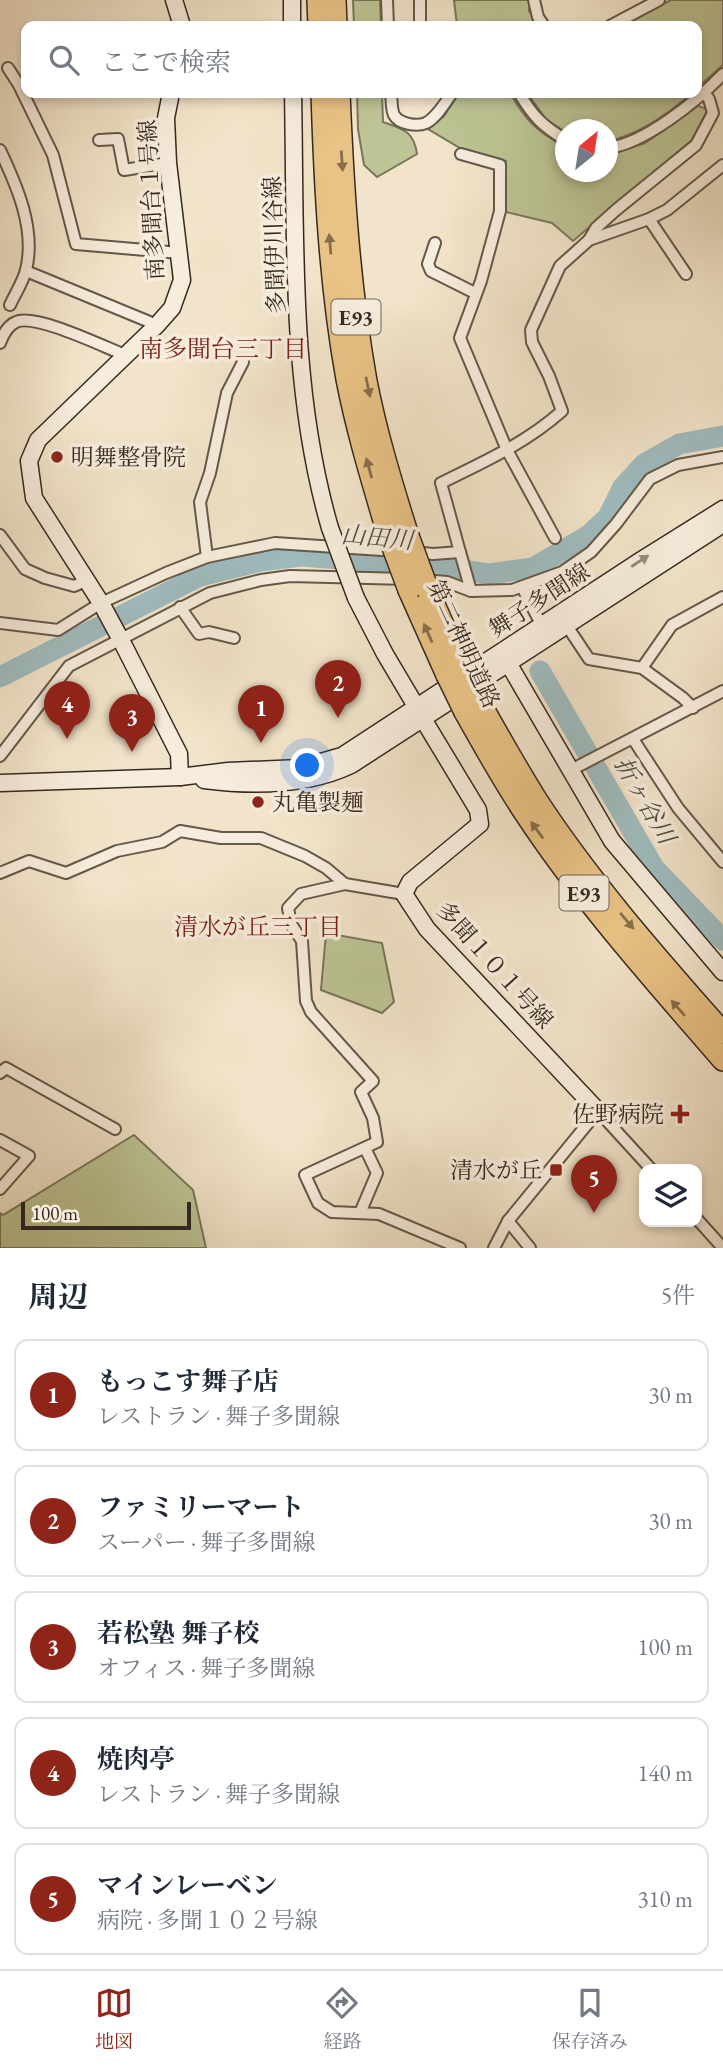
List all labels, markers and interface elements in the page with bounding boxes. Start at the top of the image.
search box [21,21,702,98]
icon: search [45,41,83,79]
text: ここで検索 [101,45,231,79]
street label: 南多聞台１号線 [132,119,170,281]
north arrow [555,119,618,182]
one-way arrow [337,150,348,172]
street label: 多聞伊川谷線 [257,176,291,314]
one-way arrow [324,233,335,255]
road number: E93 [332,300,380,334]
district label: 南多聞台三丁目 [139,333,307,364]
one-way arrow [362,376,373,398]
place label: 明舞整骨院 [71,442,186,472]
marker: 明舞整骨院 [49,449,65,465]
one-way arrow [363,457,374,479]
water label: 山田川 [340,518,417,556]
one-way arrow [631,554,650,567]
street label: 舞子多聞線 [483,556,595,644]
street label: 第二神明道路 [421,575,507,713]
one-way arrow [422,622,433,643]
pin: 2 [315,660,361,718]
pin: 4 [44,681,90,739]
pin: 1 [238,685,284,743]
pin: 3 [109,694,155,752]
your location [290,748,324,782]
water label: 折ヶ谷川 [608,751,684,852]
place label: 丸亀製麺 [272,787,364,817]
marker: 丸亀製麺 [250,794,266,810]
one-way arrow [530,821,544,839]
road number: E93 [560,876,608,910]
street label: 多聞１０１号線 [430,895,560,1035]
district label: 清水が丘三丁目 [174,911,342,942]
one-way arrow [619,913,634,930]
one-way arrow [671,1000,686,1017]
place label: 佐野病院 [572,1099,664,1129]
marker: 佐野病院 [670,1104,690,1124]
place label: 清水が丘 [450,1155,542,1185]
pin: 5 [571,1155,617,1213]
marker: 清水が丘 [548,1162,564,1178]
map controls [639,1164,702,1227]
button: layers [639,1164,702,1227]
scale bar [21,1199,191,1231]
text: 100 m [32,1201,78,1226]
text: 周辺 [28,1277,88,1316]
text: 5件 [661,1280,695,1310]
text: もっこす舞子店 [97,1364,279,1398]
text: 1 [47,1380,59,1410]
text: 30 m [648,1380,693,1410]
text: レストラン · 舞子多聞線 [97,1401,340,1431]
text: ファミリーマート [97,1490,304,1524]
text: 2 [47,1506,59,1536]
text: 30 m [648,1506,693,1536]
text: スーパー · 舞子多聞線 [97,1527,316,1557]
text: 若松塾 舞子校 [97,1616,259,1650]
text: 3 [47,1632,59,1662]
text: 100 m [637,1632,693,1662]
text: オフィス · 舞子多聞線 [97,1653,315,1683]
text: 焼肉亭 [97,1742,175,1776]
text: 4 [47,1758,59,1788]
text: 140 m [637,1758,693,1788]
text: レストラン · 舞子多聞線 [97,1779,340,1809]
text: マインレーベン [97,1868,278,1902]
text: 5 [47,1884,59,1914]
text: 310 m [637,1884,693,1914]
text: 病院 · 多聞１０２号線 [97,1905,318,1935]
tab: 地図 [95,1984,133,2054]
tab: 経路 [323,1984,362,2054]
tab: 保存済み [552,1984,628,2054]

